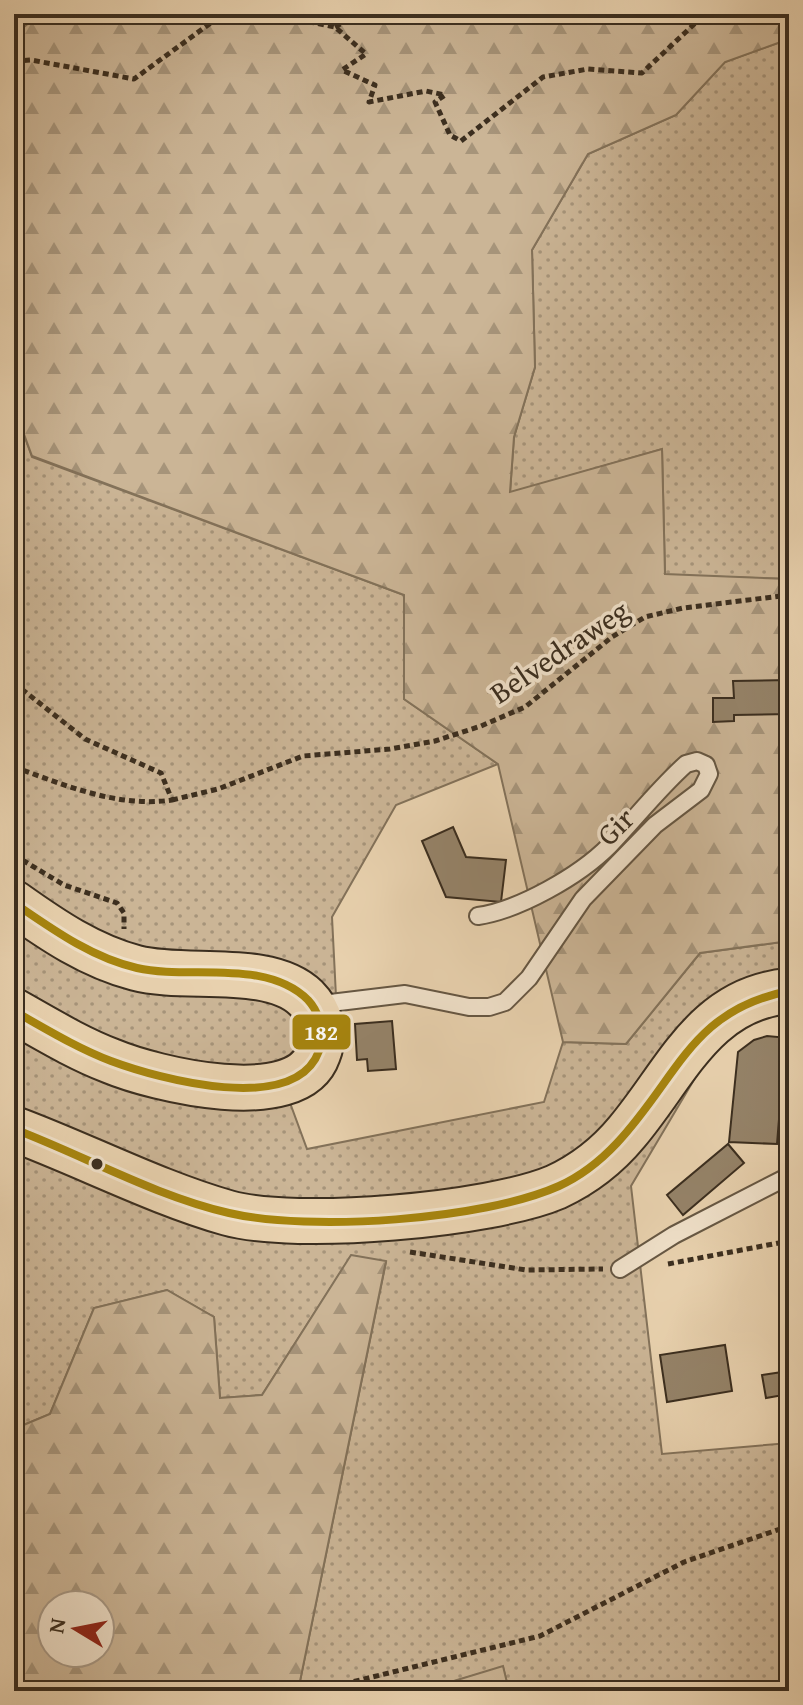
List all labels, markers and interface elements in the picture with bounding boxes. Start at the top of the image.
street label: Belvedraweg [481,588,637,714]
street label: Gir [586,797,644,855]
line badge: 182 [291,1013,352,1051]
text: 182 [304,1016,338,1048]
unlabelled marker [89,1156,105,1172]
north arrow [36,1589,116,1669]
text: N [39,1615,73,1636]

